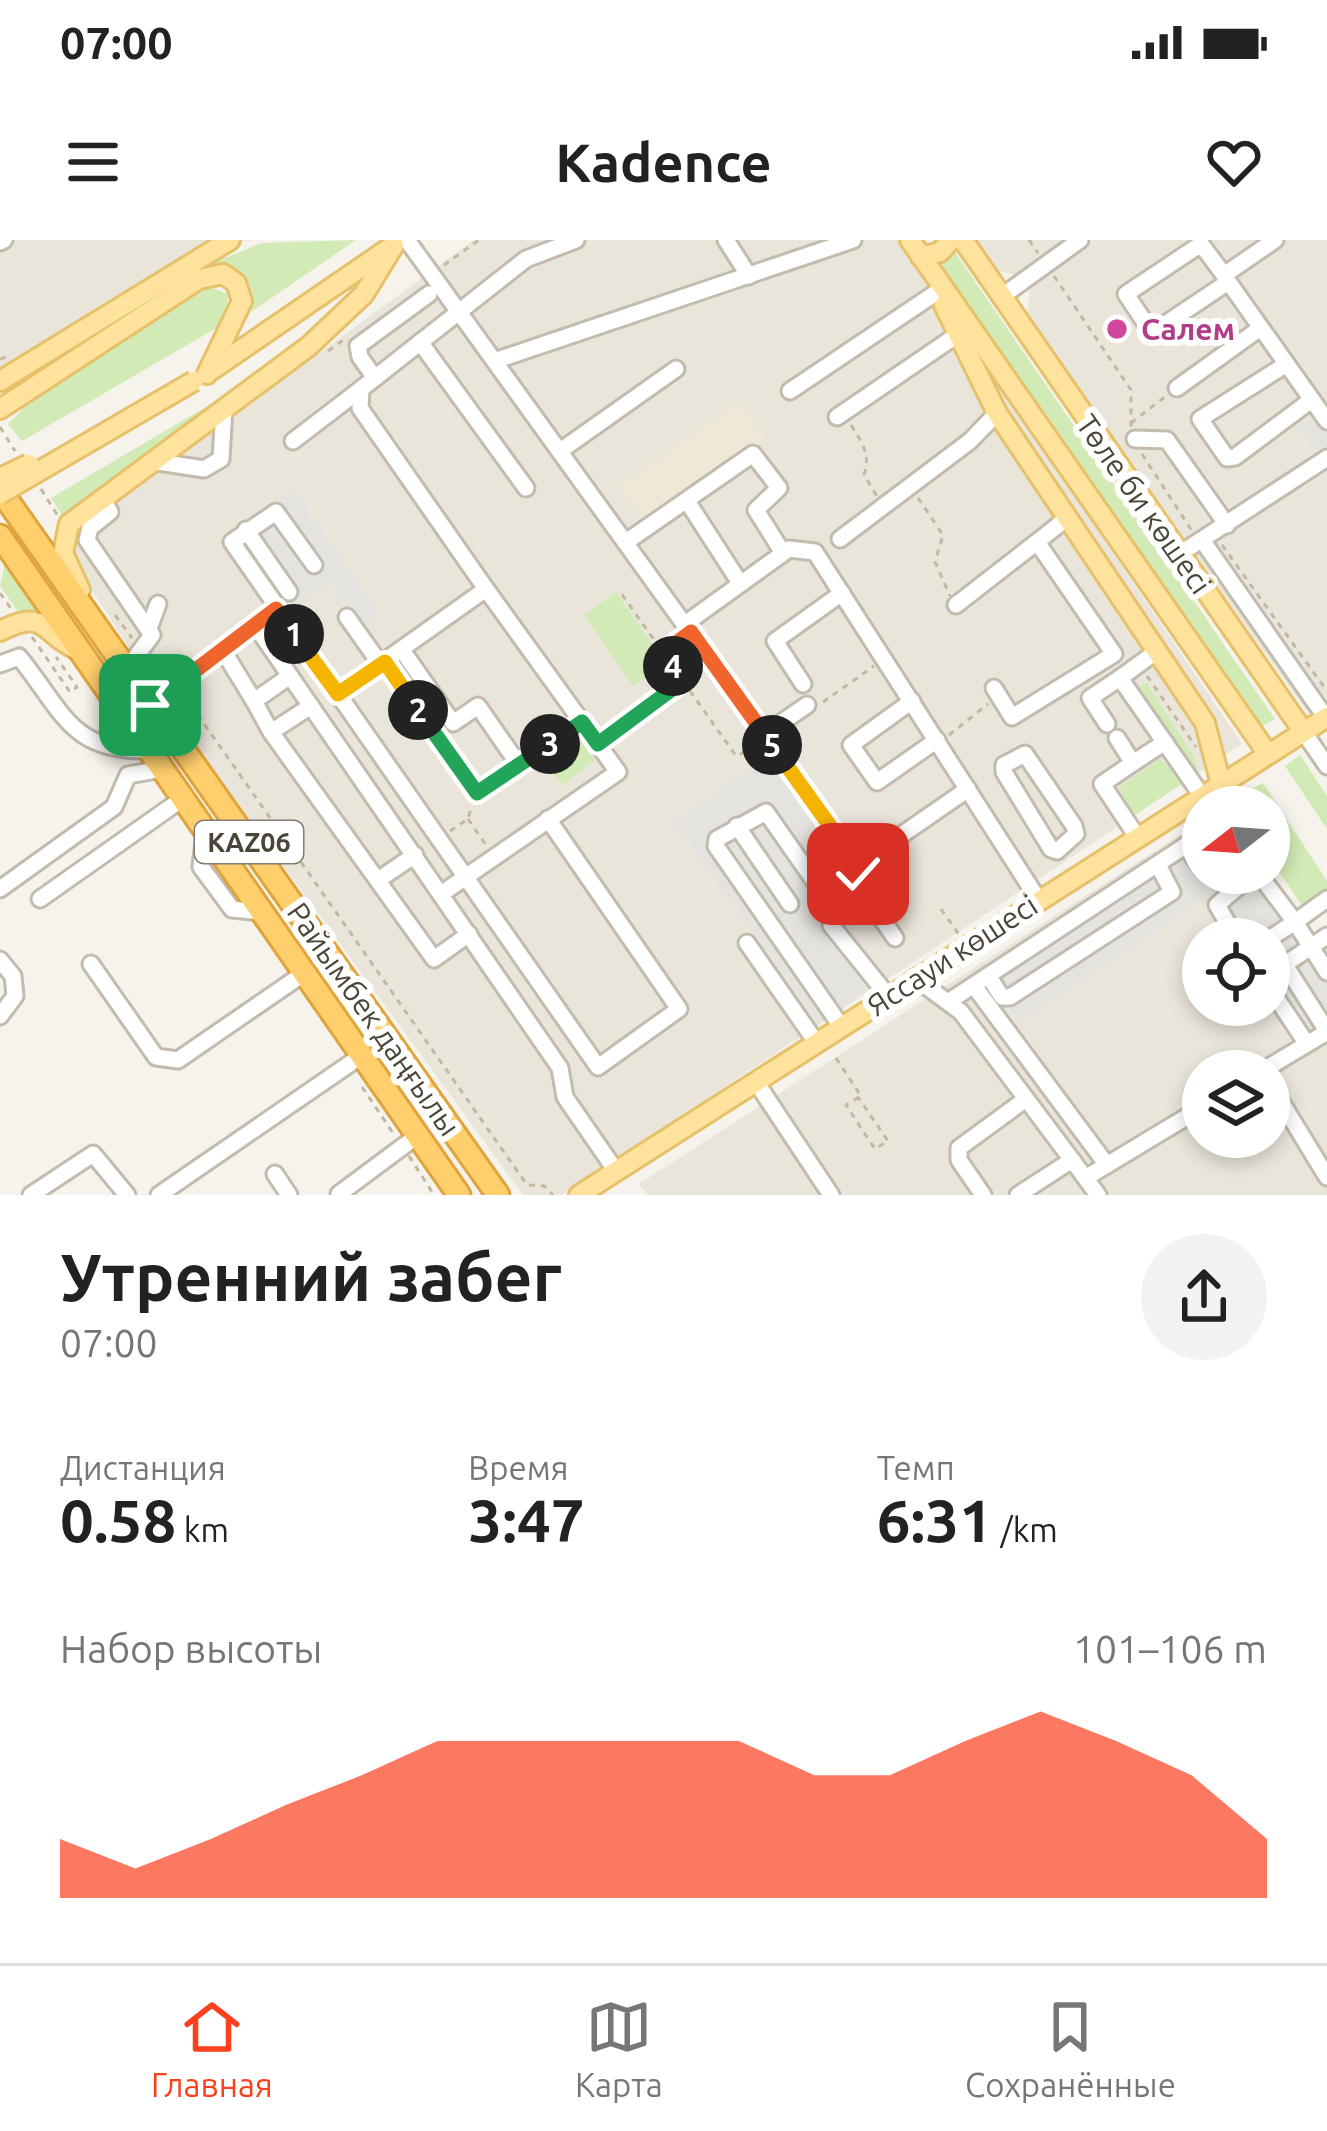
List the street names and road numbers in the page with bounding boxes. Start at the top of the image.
street label: Төле би көшесі [1070,408,1218,600]
road number: KАZ06 [195,821,303,863]
street label: Яссауи көшесі [861,887,1043,1023]
street label: Райымбек даңғылы [281,896,467,1142]

